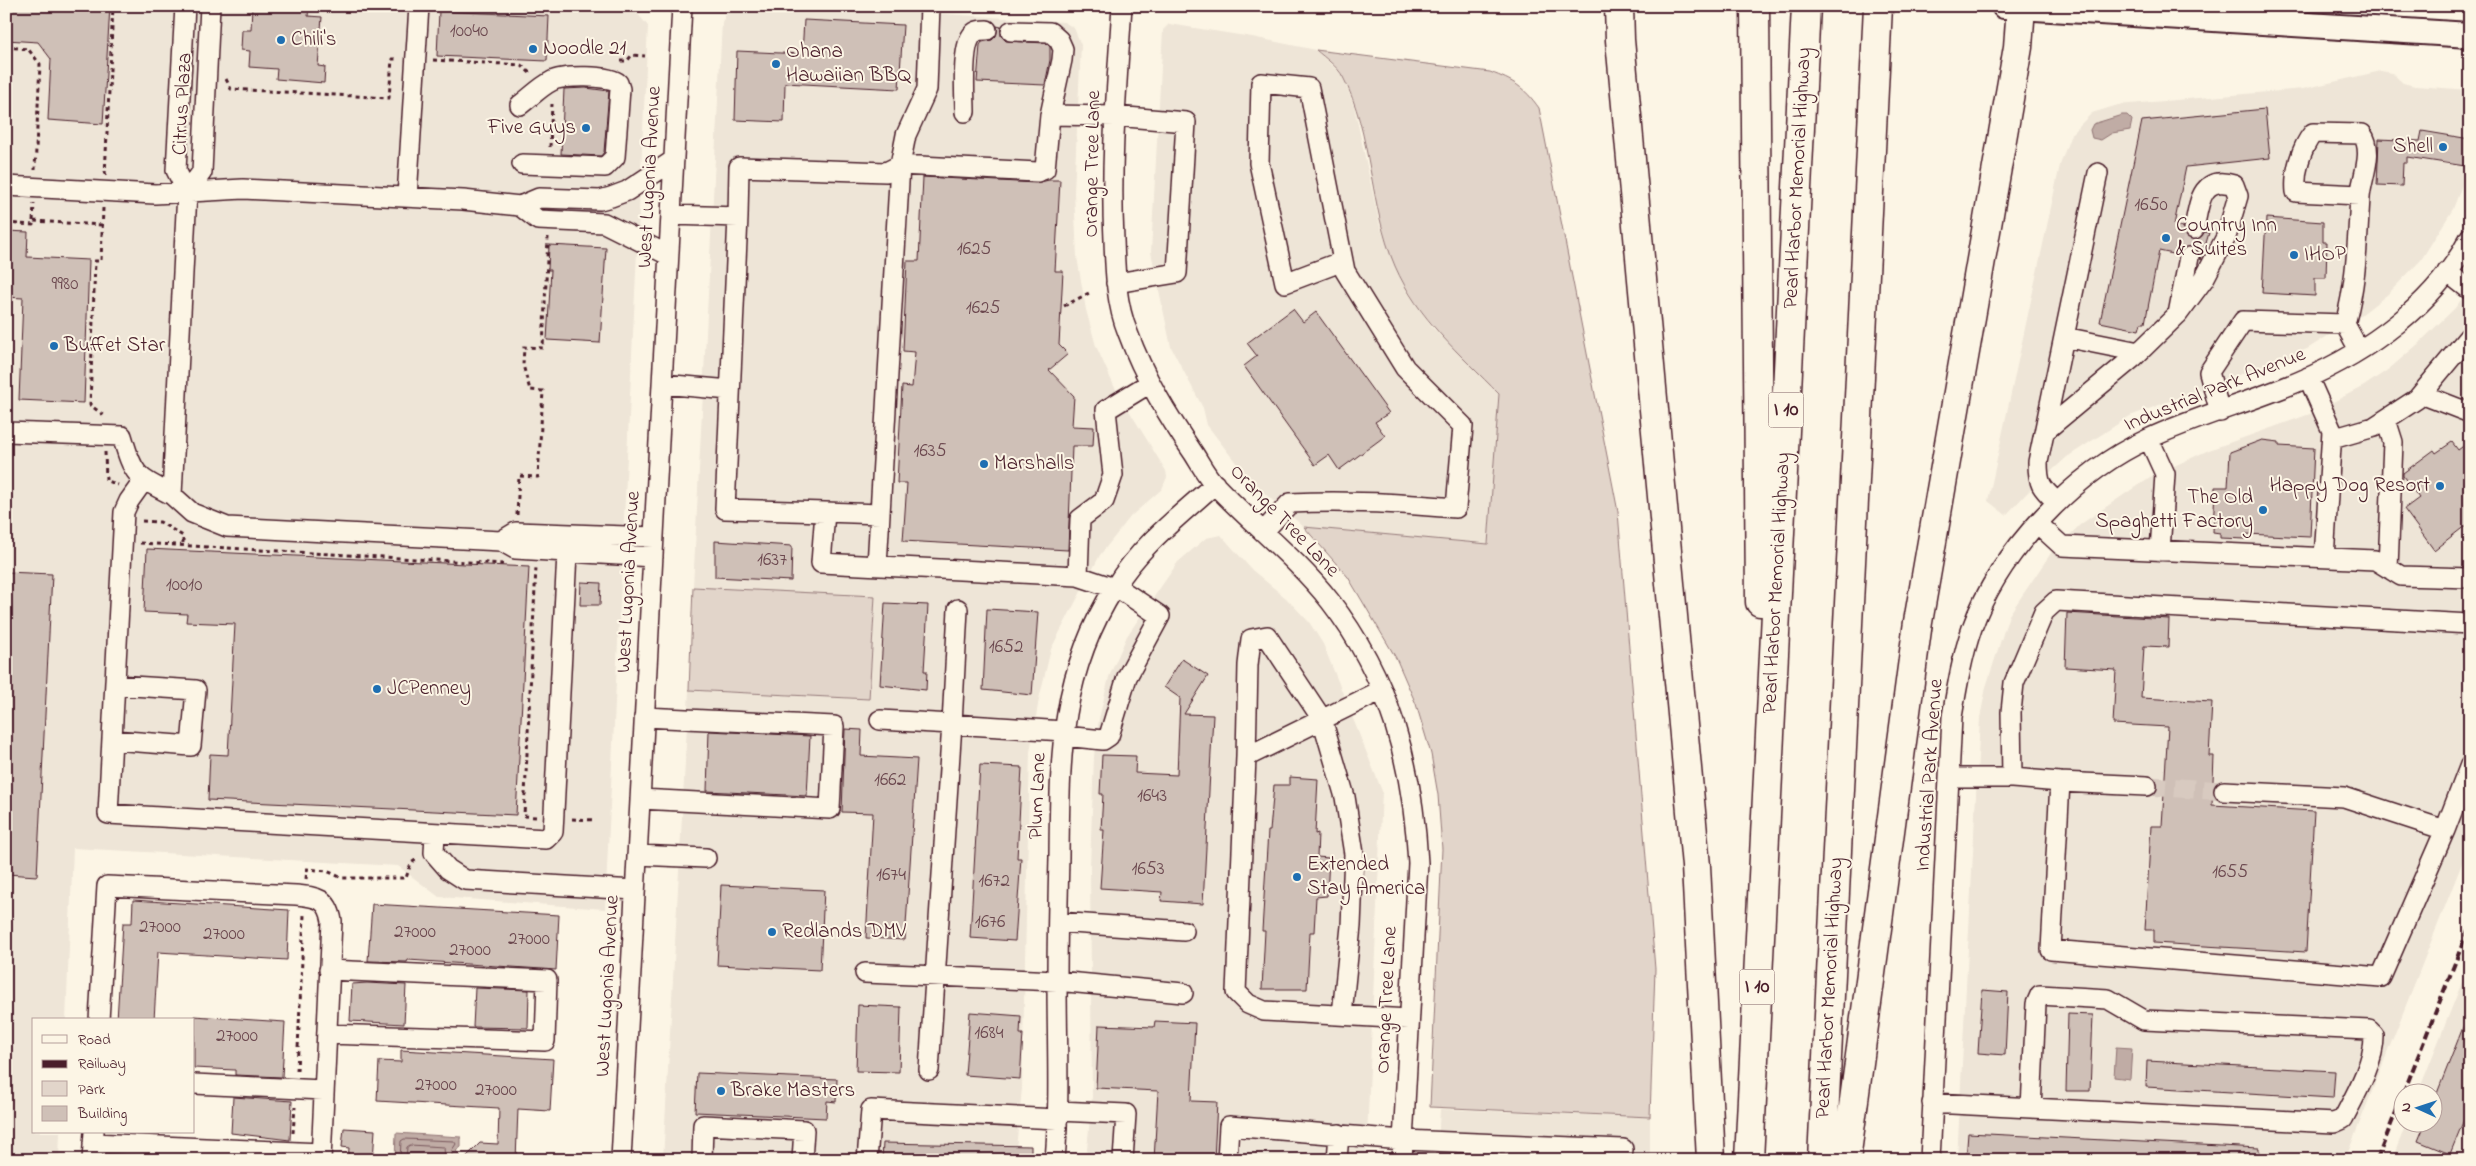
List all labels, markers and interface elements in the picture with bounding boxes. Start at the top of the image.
house number: 10040 [450,18,488,45]
place label: Chili's [291,25,336,55]
marker: Chili's [275,34,287,46]
place label: Noodle 21 [543,34,626,64]
place label: Ohana Hawaiian BBQ [786,37,911,91]
marker: Noodle 21 [527,43,539,55]
street label: Pearl Harbor Memorial Highway [1776,46,1822,310]
street label: Citrus Plaza [165,52,201,156]
marker: Ohana Hawaiian BBQ [770,58,782,70]
street label: West Lugonia Avenue [630,85,672,269]
street label: Orange Tree Lane [1077,89,1111,238]
place label: Five Guys [487,113,576,145]
marker: Five Guys [580,122,592,134]
place label: Shell [2393,132,2433,162]
marker: Shell [2437,141,2449,153]
house number: 1650 [2134,192,2168,219]
place label: Country Inn & Suites [2176,211,2277,265]
marker: Country Inn & Suites [2160,232,2172,244]
house number: 1625 [957,236,991,263]
place label: IHOP [2304,240,2346,270]
marker: IHOP [2288,249,2300,261]
house number: 9980 [52,271,78,298]
house number: 1625 [966,295,1000,322]
place label: Buffet Star [63,331,166,361]
marker: Buffet Star [48,340,60,352]
street label: Industrial Park Avenue [2120,340,2311,440]
road number: I 10 [1768,392,1804,428]
house number: 1635 [913,438,947,465]
place label: Marshalls [994,449,1074,479]
street label: Pearl Harbor Memorial Highway [1755,451,1801,715]
street label: Orange Tree Lane [1221,457,1346,586]
marker: Marshalls [978,458,990,470]
place label: Happy Dog Resort [2269,471,2430,503]
marker: Happy Dog Resort [2434,480,2446,492]
place label: The Old Spaghetti Factory [2095,483,2253,539]
street label: West Lugonia Avenue [609,490,651,674]
marker: The Old Spaghetti Factory [2257,504,2269,516]
house number: 1637 [757,547,787,574]
house number: 10010 [166,572,202,599]
house number: 1652 [989,634,1023,661]
place label: JCPenney [387,674,471,706]
street label: Industrial Park Avenue [1908,677,1952,872]
marker: JCPenney [371,683,383,695]
street label: Plum Lane [1021,752,1055,840]
house number: 1662 [874,767,906,794]
house number: 1643 [1137,783,1167,810]
place label: Extended Stay America [1307,850,1425,906]
house number: 1653 [1131,856,1165,883]
street label: Pearl Harbor Memorial Highway [1808,856,1854,1120]
house number: 1655 [2212,859,2248,886]
house number: 1674 [876,862,906,889]
house number: 1672 [978,868,1010,895]
marker: Extended Stay America [1291,871,1303,883]
street label: West Lugonia Avenue [588,894,630,1078]
house number: 1676 [975,909,1005,936]
house number: 27000 [139,914,181,941]
place label: Redlands DMV [782,917,906,947]
house number: 27000 [394,919,436,946]
house number: 27000 [203,921,245,948]
street label: Orange Tree Lane [1368,925,1408,1075]
house number: 27000 [508,926,550,953]
marker: Redlands DMV [766,926,778,938]
house number: 27000 [449,937,491,964]
road number: I 10 [1740,970,1774,1004]
legend [32,1018,195,1134]
house number: 1684 [974,1020,1004,1047]
house number: 27000 [216,1023,258,1050]
text: Road [78,1029,111,1051]
text: Railway [78,1053,126,1076]
house number: 27000 [415,1072,457,1099]
place label: Brake Masters [730,1076,855,1106]
house number: 27000 [475,1077,517,1104]
text: Park [78,1079,106,1101]
north arrow [2394,1084,2444,1134]
marker: Brake Masters [715,1085,727,1097]
text: N [2396,1102,2417,1113]
text: Building [77,1103,127,1126]

